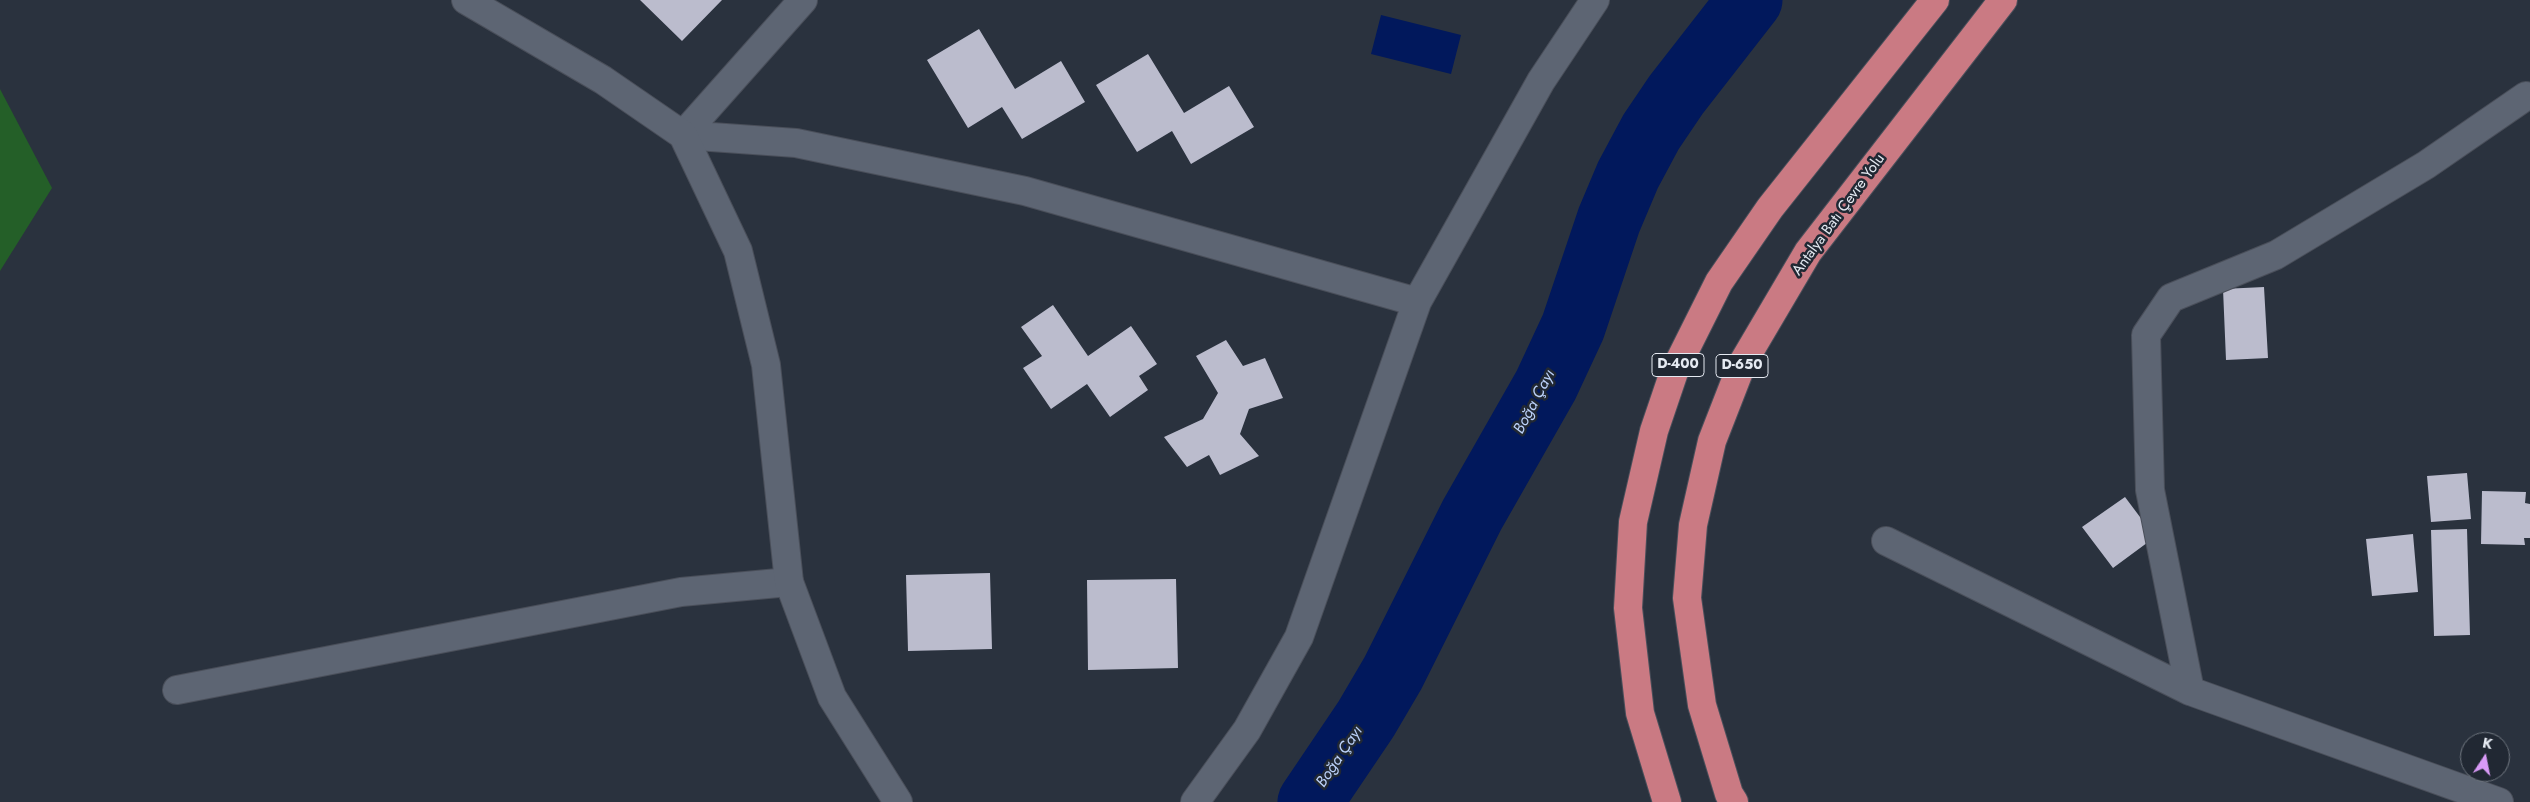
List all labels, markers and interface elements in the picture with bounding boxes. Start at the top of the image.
street label: Antalya Batı Çevre Yolu [1789,151,1889,279]
road number: D-400 [1652,354,1704,376]
road number: D-650 [1716,354,1768,378]
water label: Boğa Çayı [1510,367,1560,437]
water label: Boğa Çayı [1312,723,1368,791]
north arrow [2460,732,2510,782]
text: K [2481,733,2494,754]

